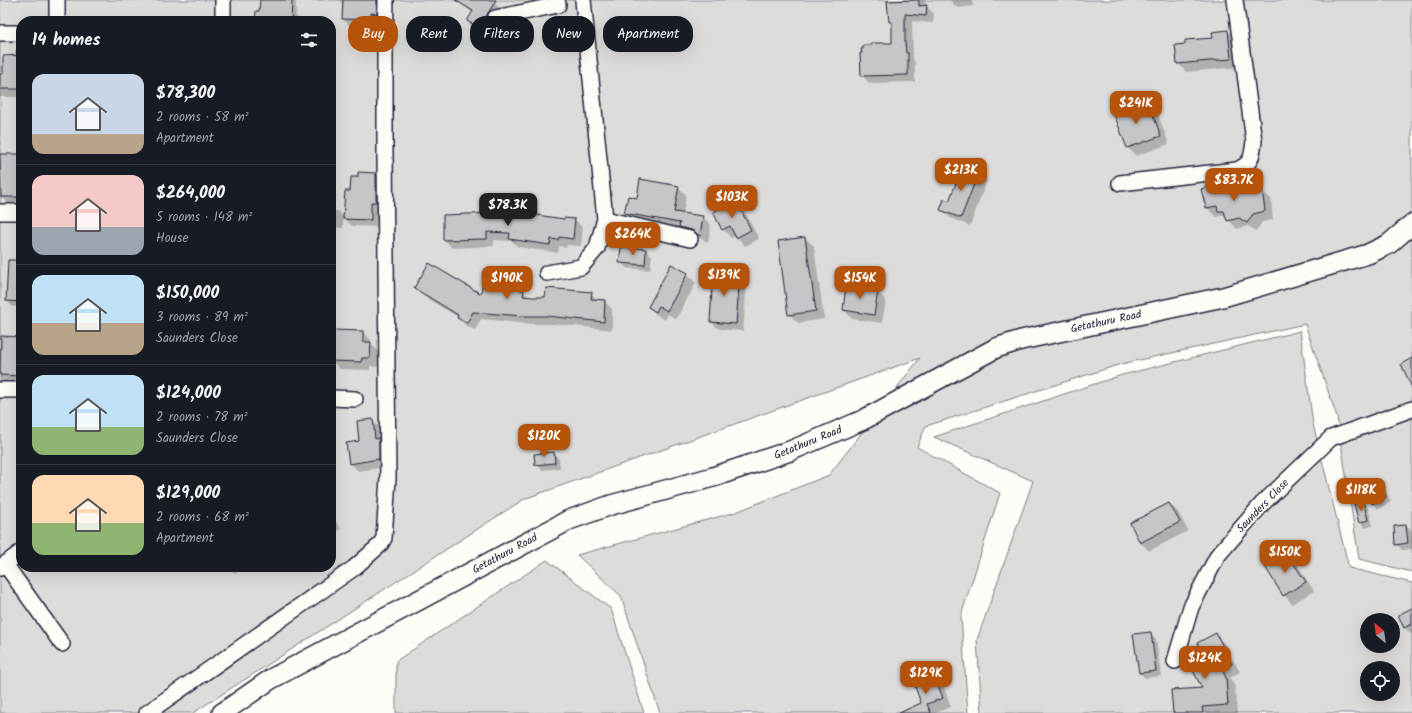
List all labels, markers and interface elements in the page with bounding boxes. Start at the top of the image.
chip: Buy [348,16,398,52]
chip: Rent [406,16,462,52]
chip: Filters [470,16,534,52]
chip: New [542,16,595,52]
chip: Apartment [603,16,693,52]
text: 14 homes [32,27,100,54]
icon: filters [298,29,320,51]
text: $78,300 [156,80,215,107]
icon: home [64,90,112,138]
pin: $241K [1108,91,1164,125]
text: $241K [1119,93,1153,114]
text: 2 rooms · 58 m² [156,107,249,128]
text: Apartment [156,128,214,149]
pin: $213K [933,158,989,192]
text: $213K [944,160,978,181]
pin: $83.7K [1201,168,1267,202]
text: $83.7K [1214,170,1254,191]
text: $264,000 [156,180,225,207]
pin: $103K [704,185,760,219]
text: $103K [715,187,749,208]
icon: home [64,191,112,239]
pin: $78.3K [475,193,541,227]
text: $78.3K [488,195,528,216]
text: 5 rooms · 148 m² [156,207,252,228]
pin: $264K [605,222,661,256]
text: $264K [614,224,652,245]
text: House [156,228,188,249]
pin: $139K [696,263,752,297]
text: $139K [707,265,741,286]
pin: $190K [479,266,535,300]
pin: $154K [832,266,888,300]
text: $190K [491,268,523,289]
text: $154K [843,268,877,289]
text: $150,000 [156,280,219,307]
icon: home [64,291,112,339]
street label: Getathuru Road [1069,306,1144,338]
text: 3 rooms · 89 m² [156,307,248,328]
text: Saunders Close [156,328,238,349]
text: $124,000 [156,380,221,407]
icon: home [64,391,112,439]
text: 2 rooms · 78 m² [156,407,248,428]
street label: Getathuru Road [771,421,845,465]
pin: $120K [516,424,572,458]
text: $120K [527,426,561,447]
text: Saunders Close [156,428,238,449]
street label: Saunders Close [1232,475,1294,537]
pin: $118K [1333,478,1389,512]
text: $129,000 [156,480,220,507]
text: $118K [1345,480,1377,501]
icon: home [64,491,112,539]
text: 2 rooms · 68 m² [156,507,249,528]
text: Apartment [156,528,214,549]
street label: Getathuru Road [469,529,541,579]
pin: $150K [1257,540,1313,574]
text: $150K [1269,542,1301,563]
north arrow [1360,613,1400,653]
map controls [1360,613,1400,701]
pin: $124K [1177,646,1233,680]
text: $124K [1188,648,1222,669]
pin: $129K [898,661,954,695]
button: locate [1360,661,1400,701]
text: $129K [909,663,943,684]

